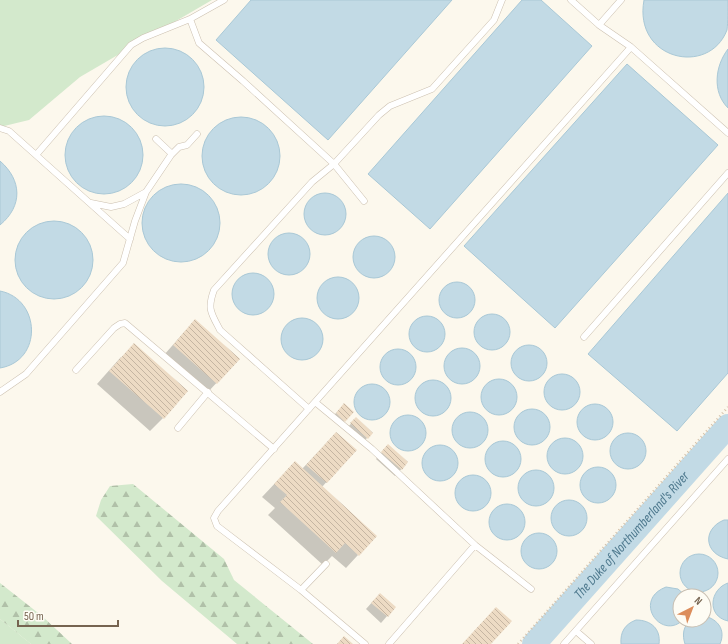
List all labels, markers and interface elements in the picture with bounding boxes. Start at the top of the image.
water label: The Duke of Northumberland's River [570,467,693,602]
north arrow [672,588,712,628]
text: N [692,594,705,608]
scale bar [18,602,118,628]
text: 50 m [24,609,44,624]

